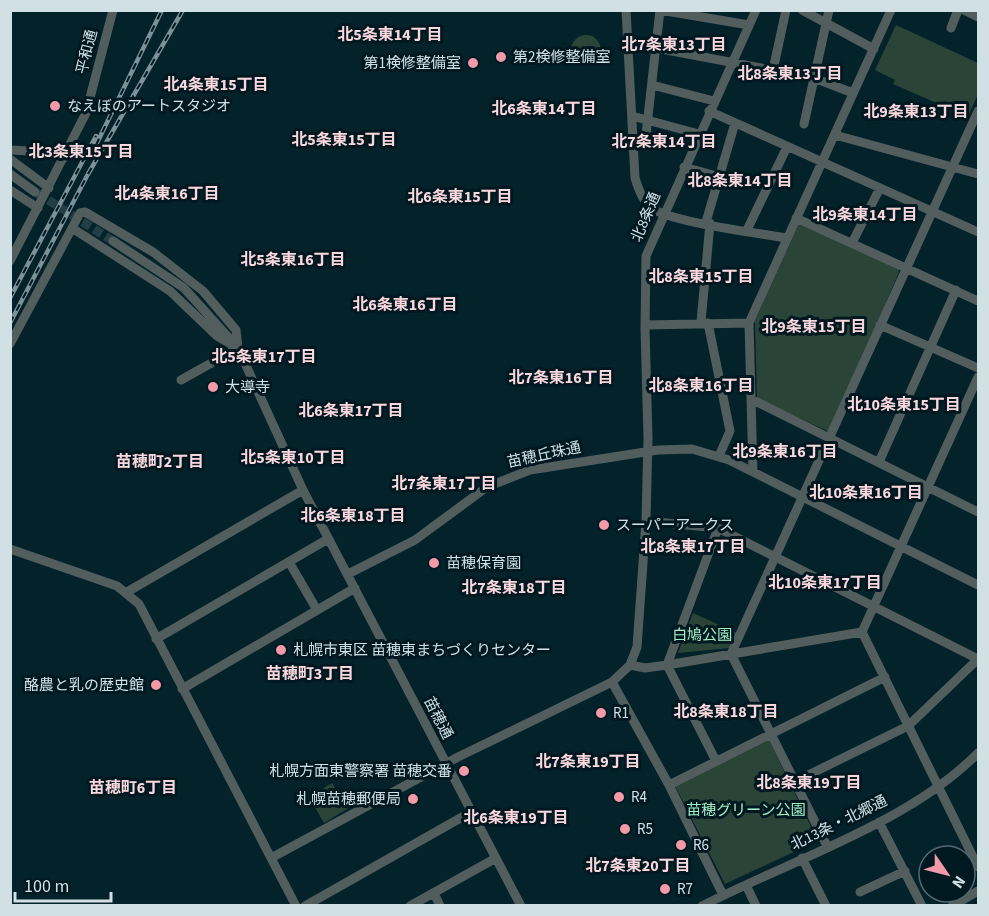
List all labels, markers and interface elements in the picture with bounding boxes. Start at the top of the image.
district label: 北5条東14丁目 [337,24,443,46]
street label: 平和通 [71,28,103,76]
district label: 北7条東13丁目 [621,34,727,56]
place label: 第2検修整備室 [513,47,610,68]
marker: 第2検修整備室 [494,50,508,64]
place label: 第1検修整備室 [364,53,461,74]
marker: 第1検修整備室 [466,56,480,70]
district label: 北8条東13丁目 [737,63,843,85]
district label: 北4条東15丁目 [163,74,269,96]
place label: なえぼのアートスタジオ [67,96,231,117]
district label: 北6条東14丁目 [491,98,597,120]
marker: なえぼのアートスタジオ [48,99,62,113]
district label: 北9条東13丁目 [863,101,969,123]
district label: 北5条東15丁目 [291,129,397,151]
district label: 北7条東14丁目 [611,131,717,153]
district label: 北3条東15丁目 [28,141,134,163]
district label: 北8条東14丁目 [687,170,793,192]
district label: 北4条東16丁目 [114,183,220,205]
district label: 北6条東15丁目 [407,186,513,208]
street label: 北8条通 [626,189,666,245]
district label: 北9条東14丁目 [812,204,918,226]
district label: 北5条東16丁目 [240,249,346,271]
district label: 北8条東15丁目 [648,266,754,288]
district label: 北6条東16丁目 [352,294,458,316]
district label: 北9条東15丁目 [761,316,867,338]
district label: 北5条東17丁目 [211,346,317,368]
district label: 北7条東16丁目 [508,367,614,389]
district label: 北8条東16丁目 [648,375,754,397]
place label: 大導寺 [225,377,270,398]
marker: 大導寺 [206,380,220,394]
district label: 北10条東15丁目 [847,394,961,416]
district label: 北6条東17丁目 [298,400,404,422]
street label: 苗穂丘珠通 [505,437,583,473]
district label: 北9条東16丁目 [732,441,838,463]
district label: 北5条東10丁目 [240,447,346,469]
district label: 苗穂町2丁目 [116,451,204,473]
district label: 北7条東17丁目 [391,473,497,495]
district label: 北10条東16丁目 [809,482,923,504]
district label: 北6条東18丁目 [300,505,406,527]
place label: スーパーアークス [616,515,734,536]
marker: スーパーアークス [597,518,611,532]
district label: 北8条東17丁目 [640,536,746,558]
place label: 苗穂保育園 [446,553,521,574]
marker: 苗穂保育園 [427,556,441,570]
district label: 北10条東17丁目 [768,572,882,594]
district label: 北7条東18丁目 [461,577,567,599]
park label: 白鳩公園 [672,625,732,646]
place label: 札幌市東区 苗穂東まちづくりセンター [293,640,551,661]
marker: 札幌市東区 苗穂東まちづくりセンター [274,643,288,657]
district label: 苗穂町3丁目 [266,663,354,685]
place label: 酪農と乳の歴史館 [24,675,144,696]
marker: 酪農と乳の歴史館 [149,678,163,692]
street label: 苗穂通 [418,693,458,743]
district label: 北8条東18丁目 [673,701,779,723]
place label: R1 [613,703,629,724]
marker: R1 [594,706,608,720]
district label: 北7条東19丁目 [535,751,641,773]
place label: 札幌方面東警察署 苗穂交番 [269,761,452,782]
marker: 札幌方面東警察署 苗穂交番 [457,764,471,778]
district label: 北8条東19丁目 [756,772,862,794]
district label: 苗穂町6丁目 [89,777,177,799]
place label: R4 [631,787,648,808]
place label: 札幌苗穂郵便局 [296,789,401,810]
marker: R4 [612,790,626,804]
street label: 北13条・北郷通 [787,791,891,855]
marker: 札幌苗穂郵便局 [406,792,420,806]
park label: 苗穂グリーン公園 [686,800,806,821]
district label: 北6条東19丁目 [463,807,569,829]
place label: R5 [637,819,653,840]
marker: R5 [618,822,632,836]
place label: R6 [693,835,709,856]
marker: R6 [674,838,688,852]
north arrow [917,844,977,904]
district label: 北7条東20丁目 [585,855,691,877]
scale bar [15,865,111,903]
text: N [946,871,971,893]
text: 100 m [24,874,69,899]
place label: R7 [677,879,693,900]
marker: R7 [658,882,672,896]

